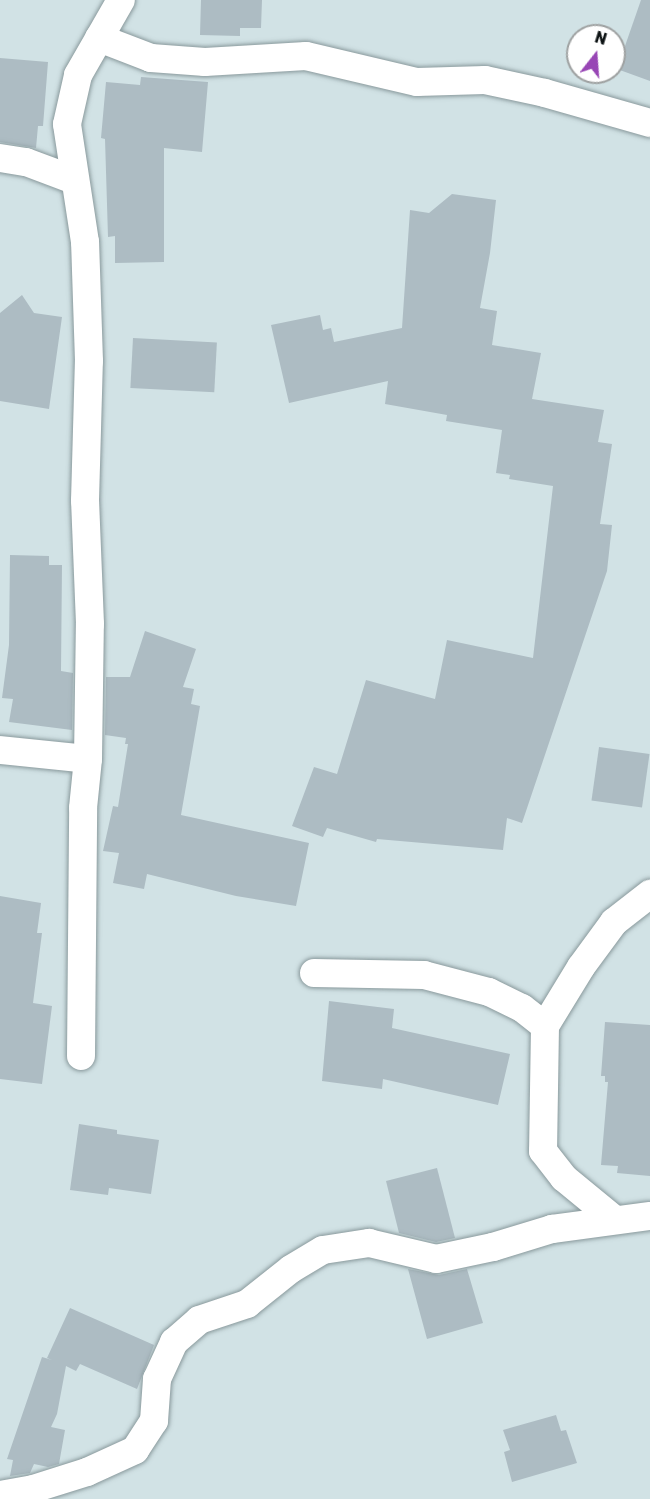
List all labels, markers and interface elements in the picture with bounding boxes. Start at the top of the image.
north arrow [566,24,626,84]
text: N [593,27,609,49]

